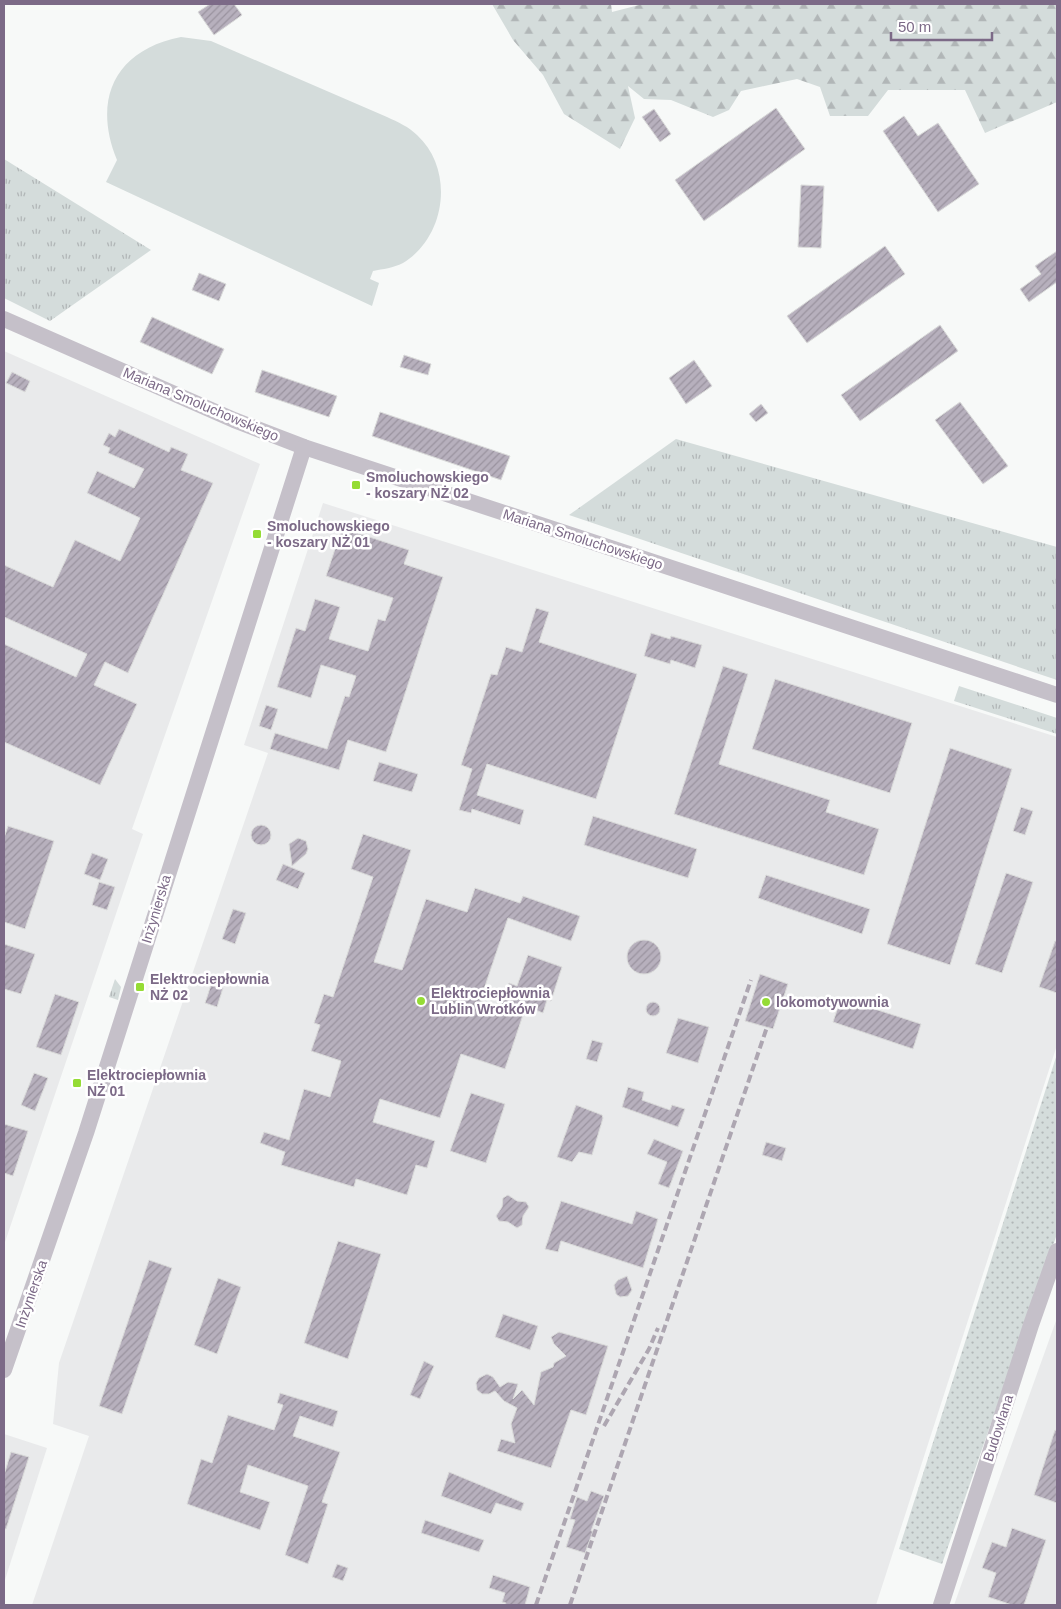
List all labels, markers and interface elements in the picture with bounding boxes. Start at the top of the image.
scale bar [891,10,992,42]
text: 50 m [898,18,931,35]
street label: Mariana Smoluchowskiego [121,364,281,444]
place label: Smoluchowskiego - koszary NŻ 02 [366,469,489,501]
marker: Smoluchowskiego - koszary NŻ 02 [350,479,362,491]
street label: Mariana Smoluchowskiego [501,506,665,573]
place label: Smoluchowskiego - koszary NŻ 01 [267,518,390,550]
marker: Smoluchowskiego - koszary NŻ 01 [251,528,263,540]
street label: Inżynierska [138,873,174,945]
place label: Elektrociepłownia NŻ 02 [150,971,269,1003]
marker: Elektrociepłownia NŻ 02 [134,981,146,993]
place label: Elektrociepłownia Lublin Wrotków [431,985,550,1017]
place label: lokomotywownia [776,994,889,1010]
marker: Elektrociepłownia Lublin Wrotków [415,995,427,1007]
marker: lokomotywownia [760,996,772,1008]
place label: Elektrociepłownia NŻ 01 [87,1067,206,1099]
marker: Elektrociepłownia NŻ 01 [71,1077,83,1089]
street label: Inżynierska [12,1258,50,1330]
street label: Budowlana [980,1392,1016,1463]

